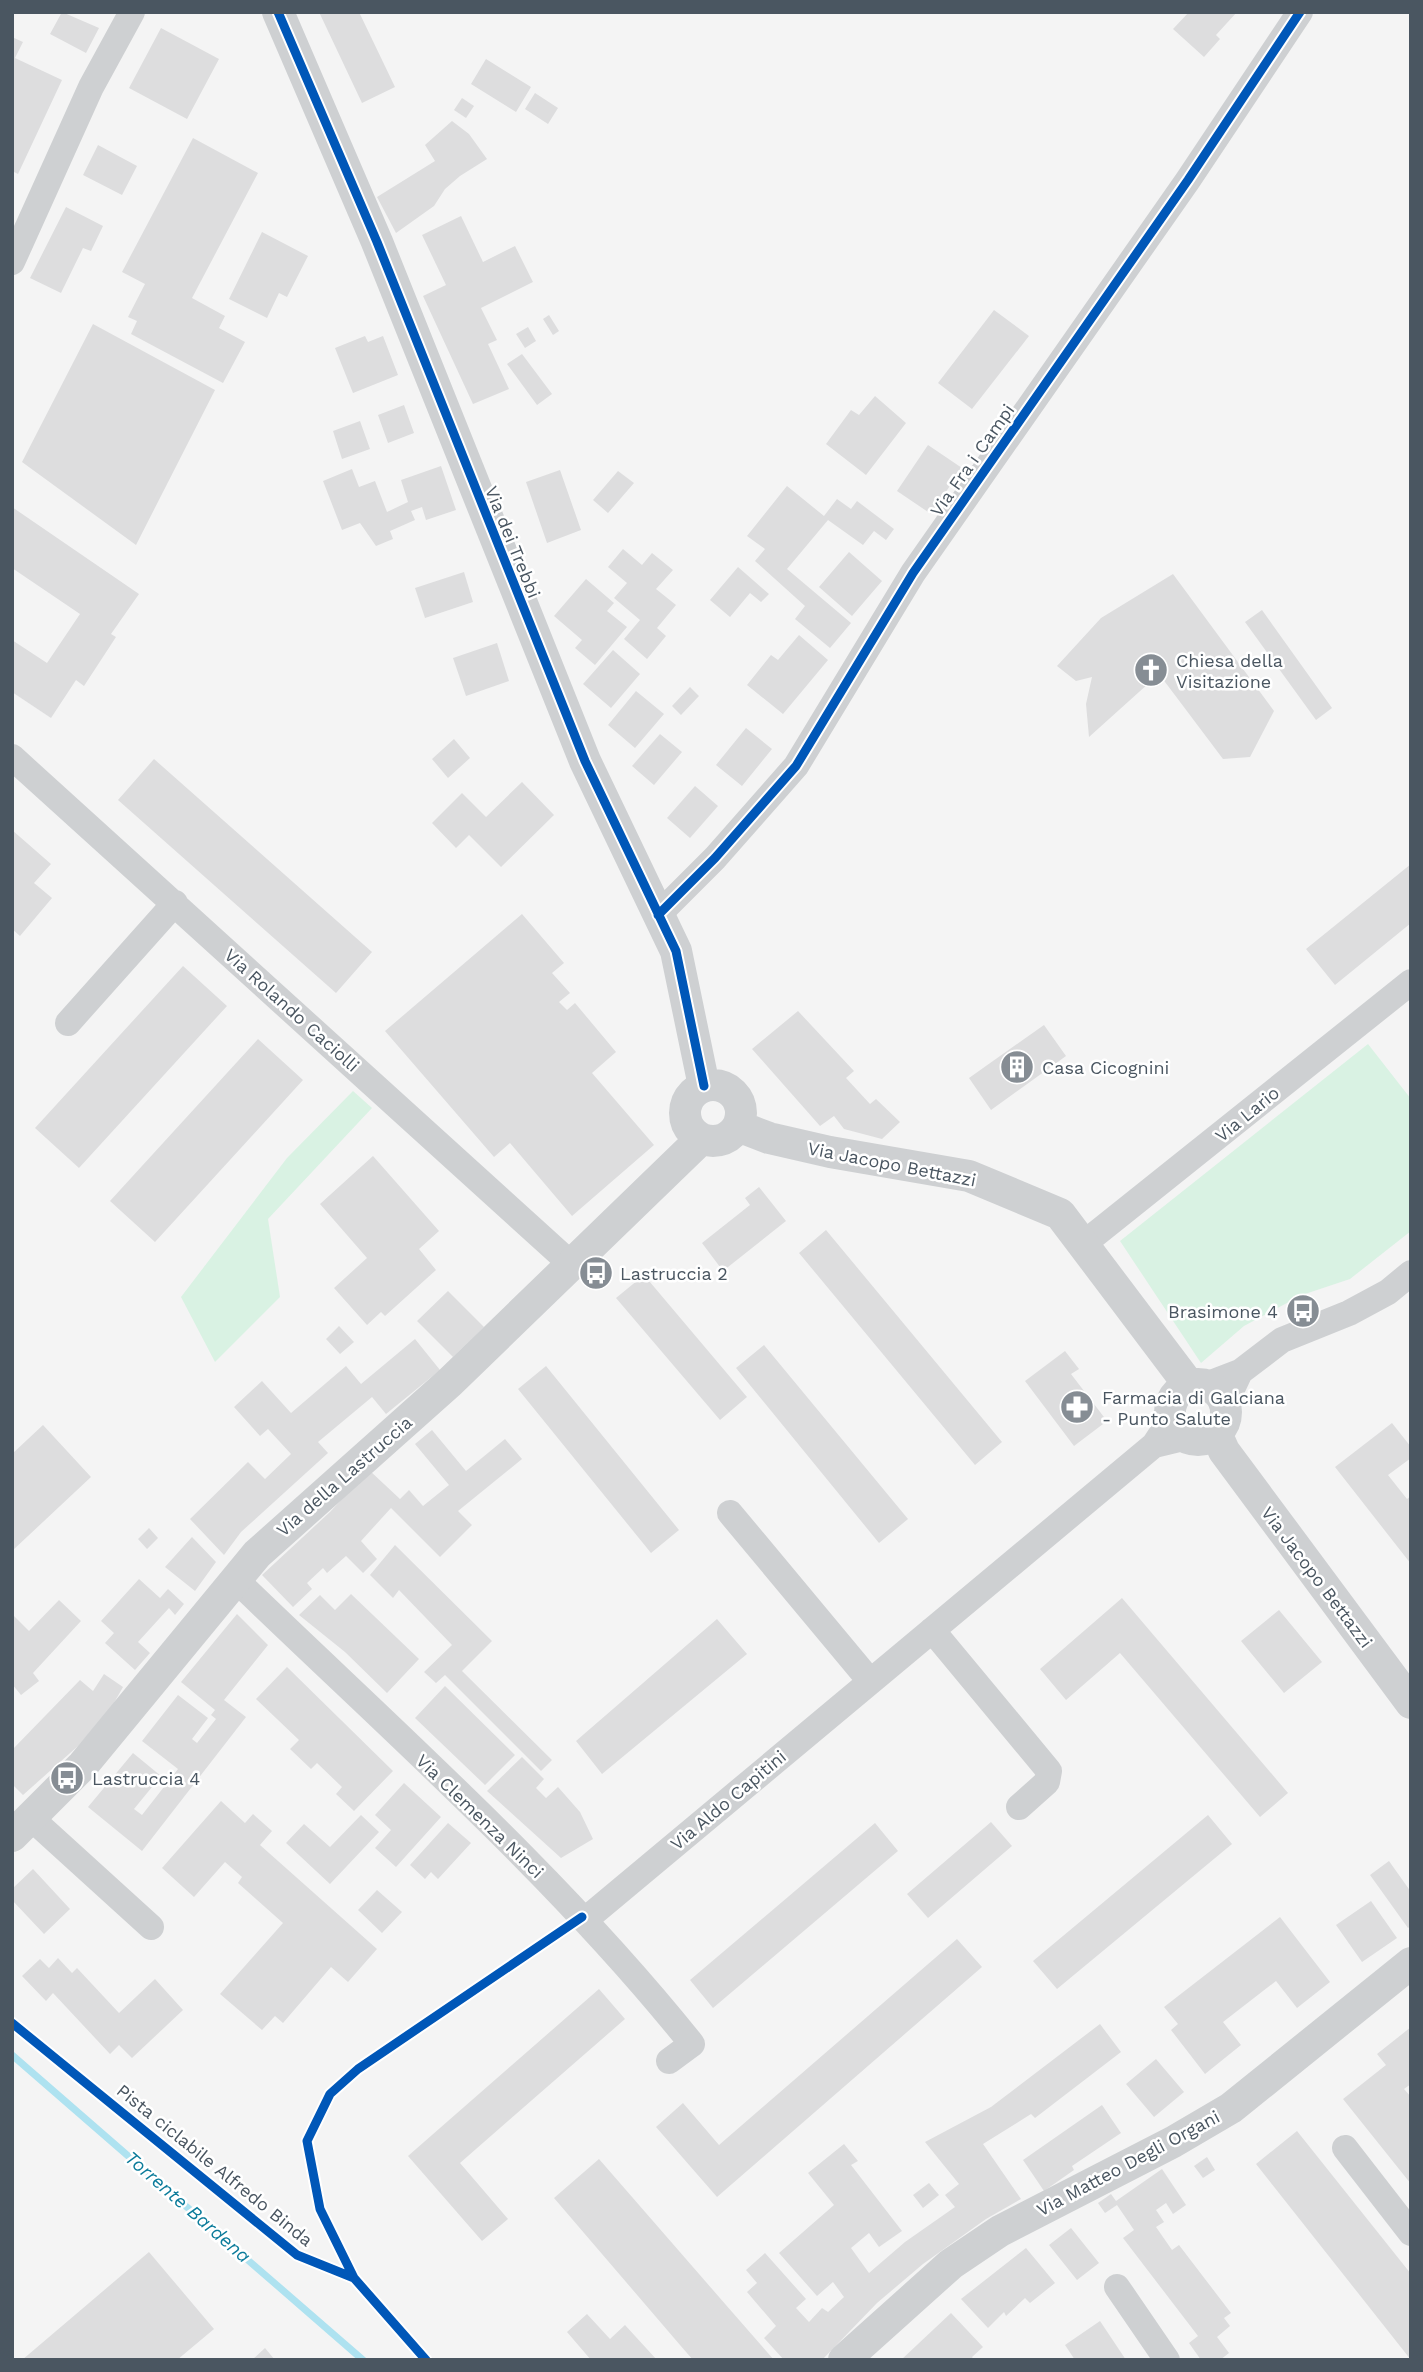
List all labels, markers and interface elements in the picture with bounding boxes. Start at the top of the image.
street label: Via Fra i Campi [925,400,1019,520]
street label: Via dei Trebbi [481,483,545,601]
place label: Chiesa della Visitazione [1176,650,1283,692]
church icon: Chiesa della Visitazione [1132,651,1170,689]
street label: Via Rolando Caciolli [220,944,364,1076]
building icon: Casa Cicognini [998,1048,1036,1086]
place label: Casa Cicognini [1042,1057,1169,1078]
street label: Via Lario [1211,1082,1283,1146]
street label: Via Jacopo Bettazzi [806,1137,978,1191]
bus stop icon: Lastruccia 2 [577,1254,615,1292]
place label: Lastruccia 2 [620,1263,728,1284]
bus stop icon: Brasimone 4 [1284,1292,1322,1330]
place label: Brasimone 4 [1168,1301,1278,1322]
place label: Farmacia di Galciana - Punto Salute [1102,1387,1285,1429]
pharmacy icon: Farmacia di Galciana - Punto Salute [1058,1388,1096,1426]
street label: Via della Lastruccia [272,1411,416,1541]
street label: Via Jacopo Bettazzi [1257,1502,1377,1652]
street label: Via Aldo Capitini [666,1746,790,1854]
street label: Via Clemenza Ninci [412,1750,548,1882]
bus stop icon: Lastruccia 4 [48,1759,86,1797]
place label: Lastruccia 4 [92,1768,200,1789]
street label: Pista ciclabile Alfredo Binda [113,2079,317,2251]
street label: Via Matteo Degli Organi [1033,2106,1223,2220]
water label: Torrente Bardena [120,2146,256,2268]

